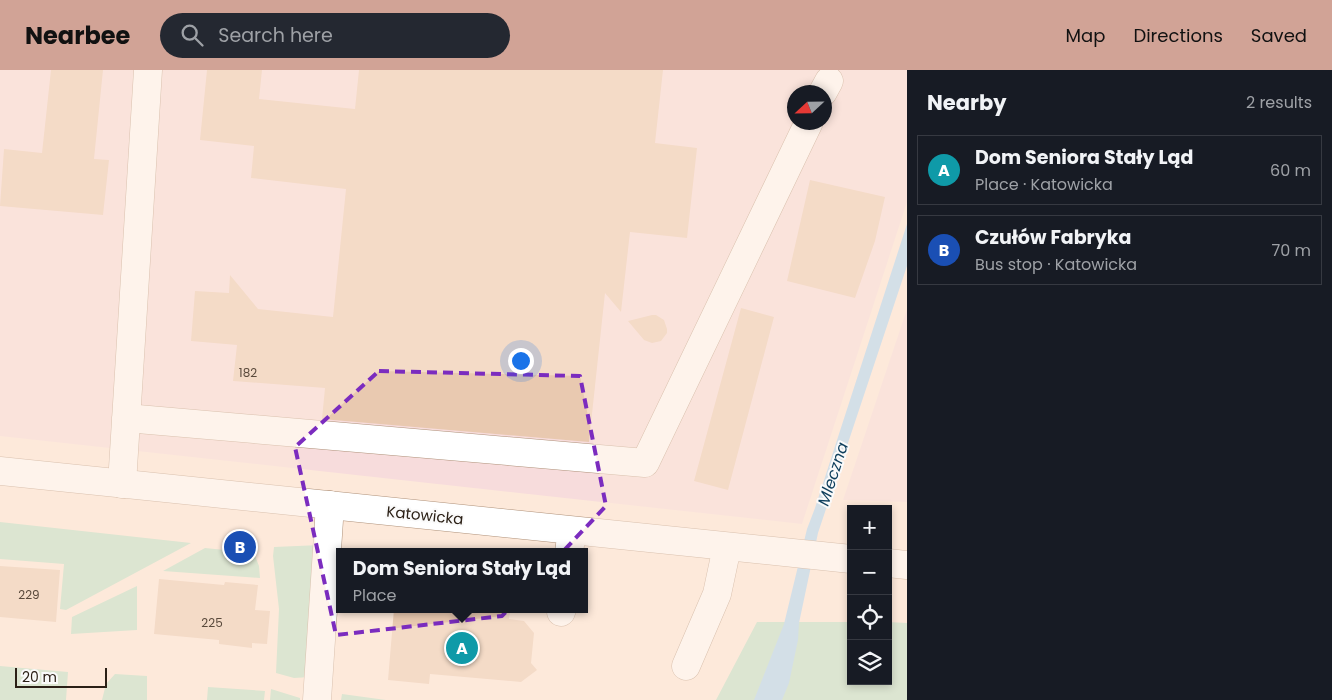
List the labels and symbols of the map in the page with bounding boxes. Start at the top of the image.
north arrow [787,85,832,130]
your location [508,348,534,374]
house number: 182 [239,364,257,381]
water label: Mleczna [812,439,854,509]
street label: Katowicka [386,501,464,529]
pin: B [224,528,256,566]
house number: 229 [18,586,40,603]
house number: 225 [201,614,223,631]
pin: A [446,629,478,667]
scale bar [15,665,108,688]

